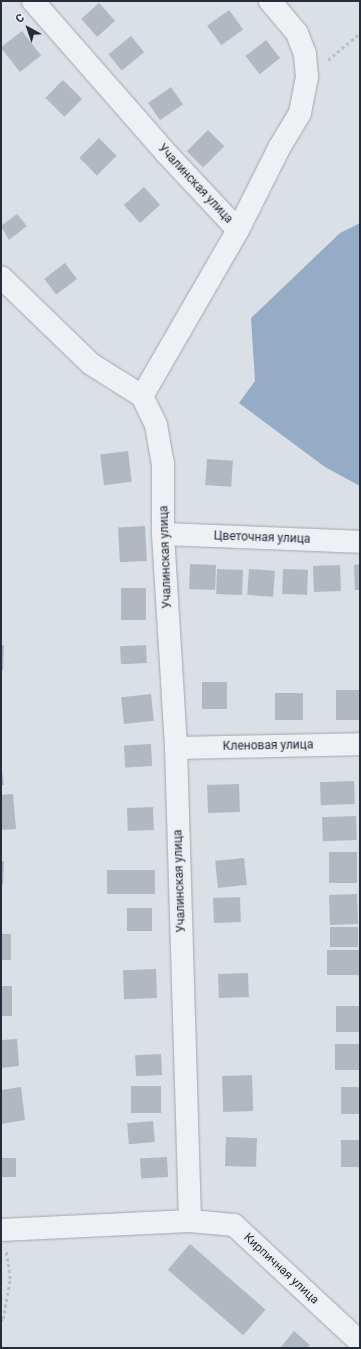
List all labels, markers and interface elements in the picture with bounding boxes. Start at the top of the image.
north arrow [8,8,48,48]
text: С [13,11,27,26]
street label: Учалинская улица [155,141,235,227]
street label: Учалинская улица [157,505,175,609]
street label: Цветочная улица [213,529,311,547]
street label: Кленовая улица [223,738,313,754]
street label: Учалинская улица [171,829,189,933]
street label: Кирпичная улица [240,1230,322,1308]

